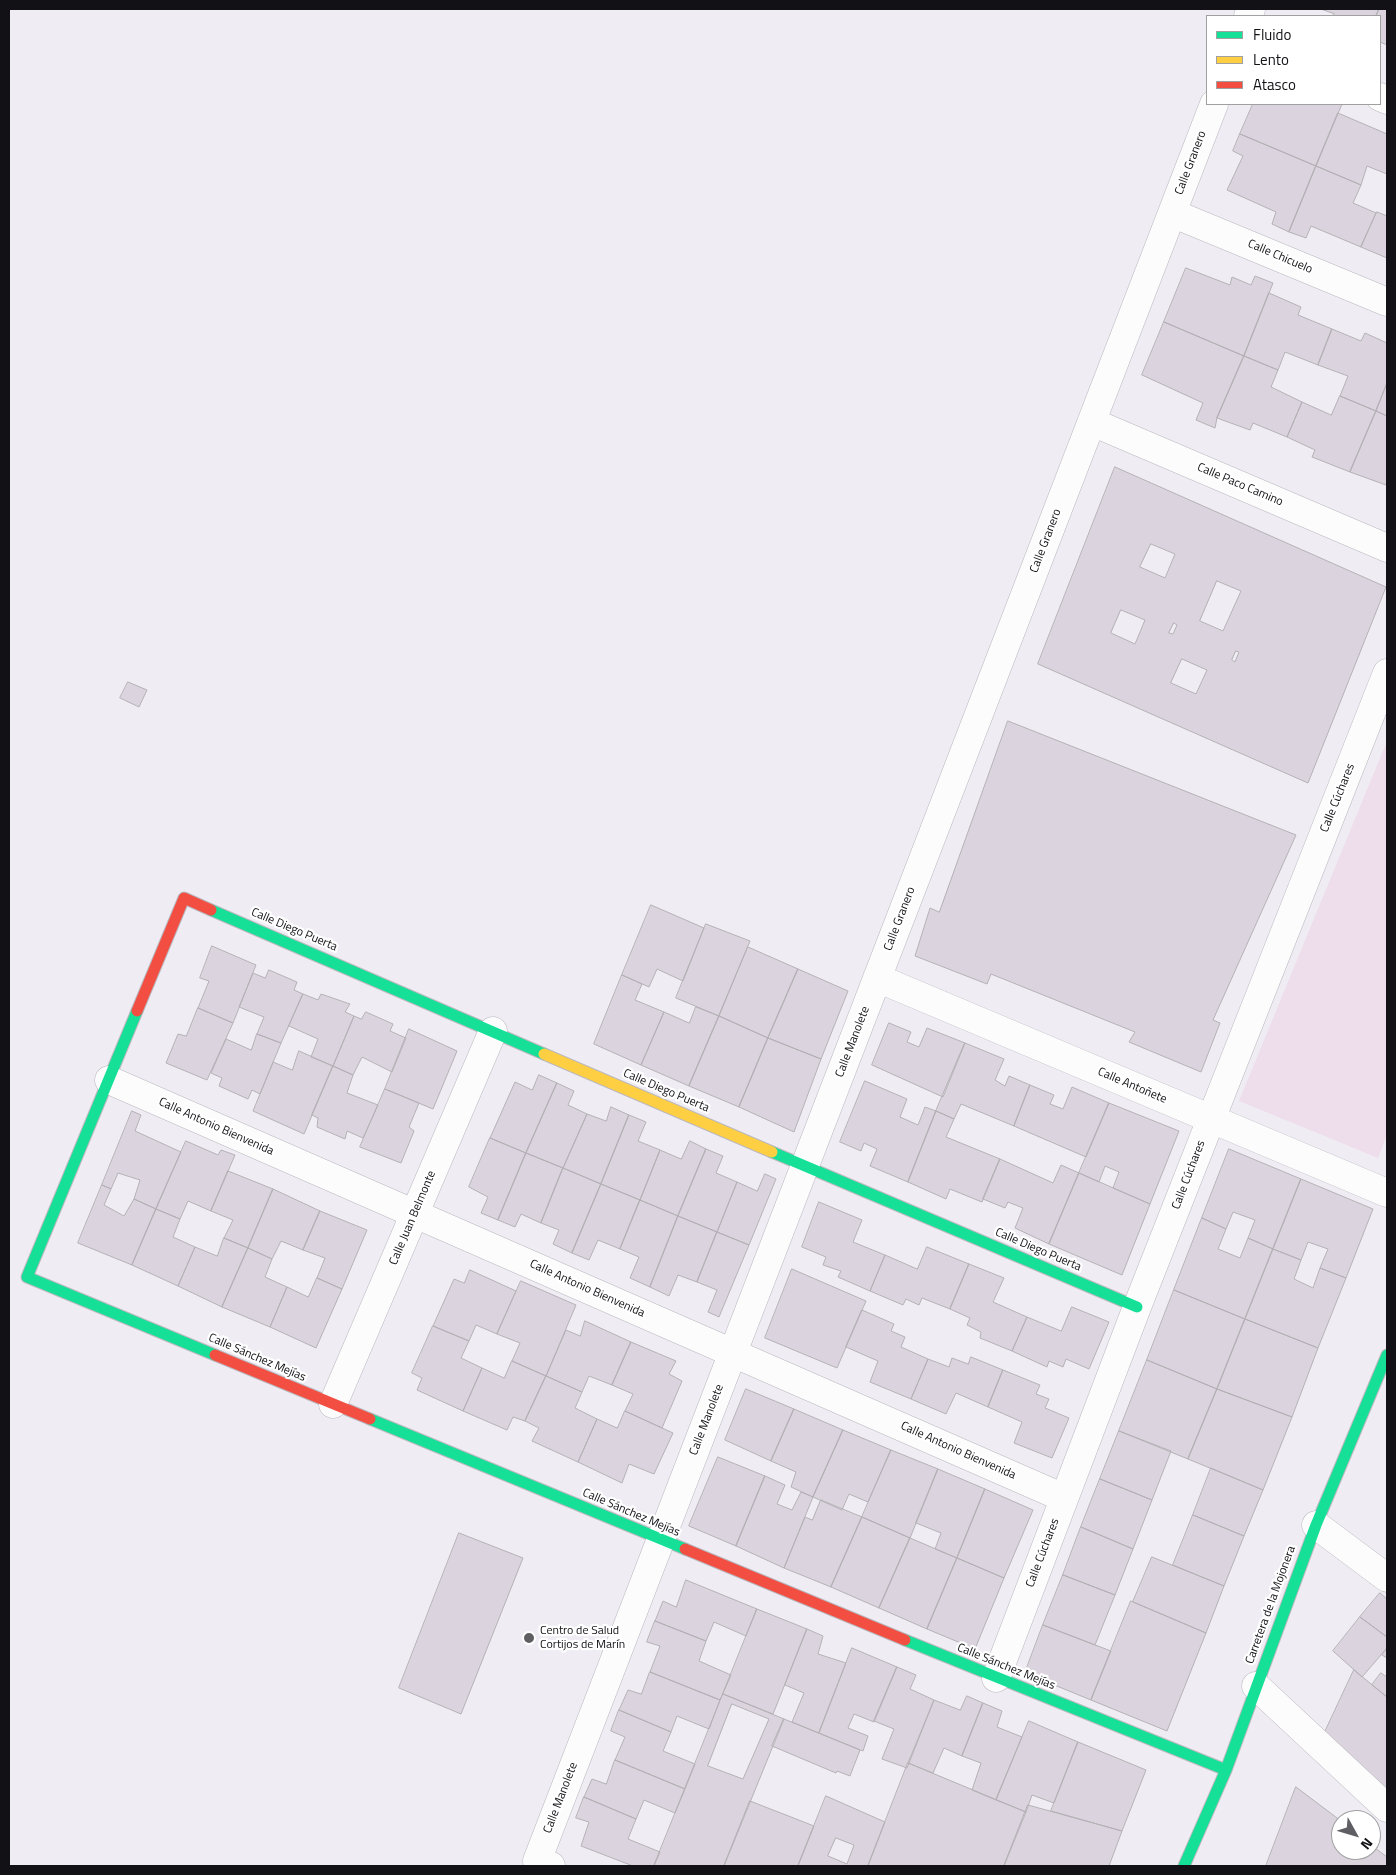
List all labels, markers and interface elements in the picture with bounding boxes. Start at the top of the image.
legend [1206,15,1381,105]
text: Fluido [1253,23,1291,46]
text: Lento [1253,48,1289,71]
text: Atasco [1253,73,1296,96]
street label: Calle Granero [1172,129,1210,197]
street label: Calle Chicuelo [1245,237,1315,277]
street label: Calle Paco Camino [1195,460,1285,510]
street label: Calle Granero [1027,507,1065,575]
street label: Calle Cúchares [1318,762,1358,834]
street label: Calle Granero [881,885,919,953]
street label: Calle Diego Puerta [249,905,339,955]
street label: Calle Manolete [833,1005,873,1079]
street label: Calle Antoñete [1095,1065,1169,1107]
street label: Calle Diego Puerta [621,1066,711,1116]
street label: Calle Antonio Bienvenida [156,1095,276,1159]
street label: Calle Cúchares [1169,1138,1209,1212]
street label: Calle Juan Belmonte [387,1169,439,1267]
street label: Calle Diego Puerta [993,1225,1083,1275]
street label: Calle Antonio Bienvenida [527,1257,647,1321]
street label: Calle Sánchez Mejías [206,1331,308,1385]
street label: Calle Manolete [687,1383,727,1457]
street label: Calle Antonio Bienvenida [898,1419,1018,1483]
street label: Calle Sánchez Mejías [580,1486,682,1540]
street label: Calle Cúchares [1023,1516,1063,1590]
street label: Carretera de la Mojonera [1243,1544,1299,1666]
place label: Centro de Salud Cortijos de Marín [540,1624,625,1652]
marker: Centro de Salud Cortijos de Marín [522,1631,536,1645]
street label: Calle Sánchez Mejías [955,1641,1057,1693]
street label: Calle Manolete [541,1761,581,1835]
north arrow [1331,1810,1381,1860]
text: N [1356,1834,1378,1854]

